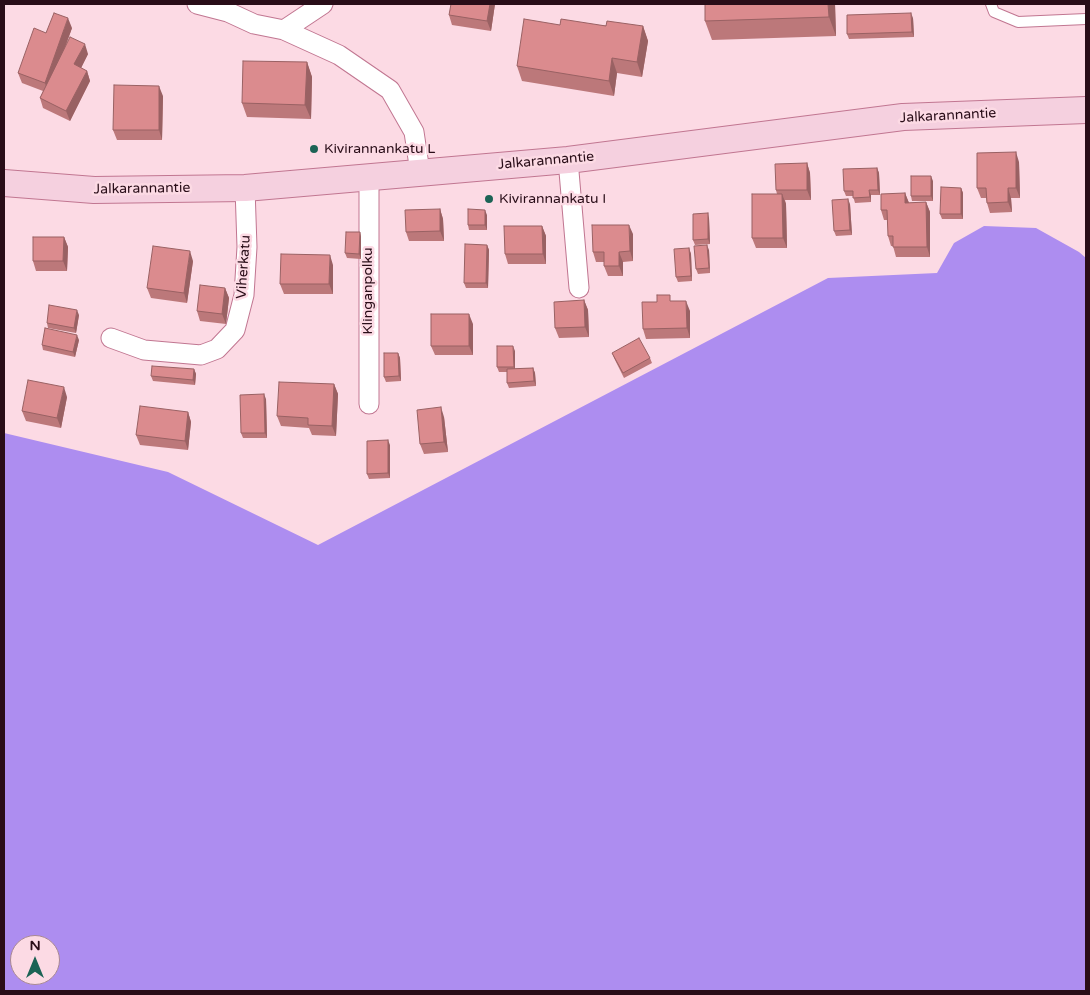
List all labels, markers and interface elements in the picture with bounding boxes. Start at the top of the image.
street label: Jalkarannantie [899,105,997,127]
place label: Kivirannankatu L [324,141,435,157]
marker: Kivirannankatu L [308,143,320,155]
street label: Jalkarannantie [497,148,595,174]
street label: Jalkarannantie [94,180,190,198]
place label: Kivirannankatu I [499,191,606,207]
marker: Kivirannankatu I [483,193,495,205]
street label: Viherkatu [233,235,255,299]
street label: Klinganpolku [360,247,376,335]
north arrow [10,935,60,985]
text: N [29,937,41,954]

